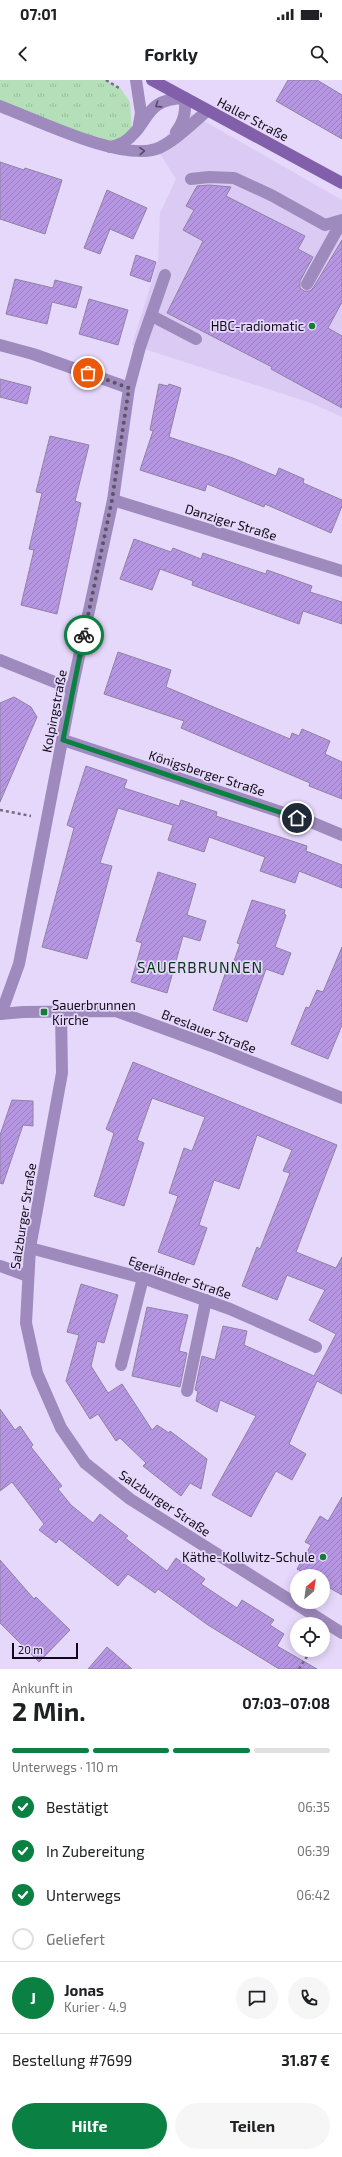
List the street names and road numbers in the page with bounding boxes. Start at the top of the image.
street label: Haller Straße [215,93,291,145]
street label: Danziger Straße [183,500,279,544]
street label: Kolpingstraße [38,668,70,754]
street label: Königsberger Straße [147,747,267,799]
street label: Breslauer Straße [159,1006,259,1056]
street label: Salzburger Straße [7,1162,39,1270]
street label: Egerländer Straße [126,1252,234,1302]
street label: Salzburger Straße [116,1466,214,1540]

